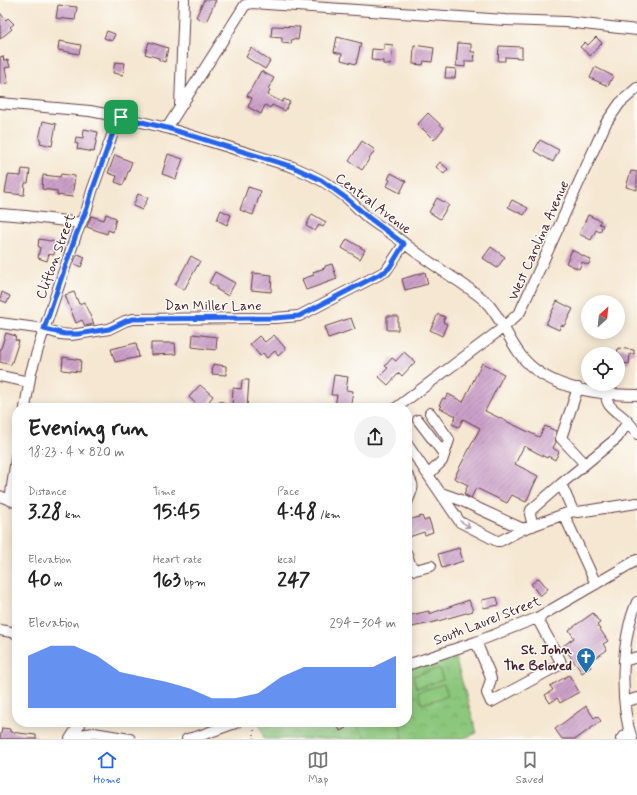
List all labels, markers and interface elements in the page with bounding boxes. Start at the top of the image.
pin [104,100,138,134]
icon: arrive [110,106,132,128]
street label: Central Avenue [332,169,416,239]
street label: West Carolina Avenue [504,178,573,303]
street label: Clifton Street [32,210,80,302]
north arrow [581,295,625,339]
map controls [581,295,625,391]
street label: Dan Miller Lane [164,297,262,315]
button: locate [581,347,625,391]
text: Evening run [28,415,148,443]
button: share [354,416,396,458]
text: 18:23 · 4 × 820 m [28,444,125,461]
text: Distance [28,485,67,499]
text: Time [153,485,176,499]
text: Pace [277,485,299,499]
text: 3.28 [28,499,62,526]
text: 15:45 [153,499,200,526]
text: 4:48 [277,499,317,526]
text: km [62,508,81,522]
text: /km [317,508,341,522]
one-way arrow [459,520,470,528]
text: Elevation [28,553,71,567]
text: Heart rate [153,553,202,567]
text: kcal [277,553,296,567]
text: 40 [28,567,51,594]
text: 163 [153,567,181,594]
text: 247 [277,567,310,594]
text: m [51,576,63,590]
text: bpm [181,576,206,590]
street label: South Laurel Street [431,592,544,650]
text: Elevation [28,615,79,632]
text: 294–304 m [329,615,396,632]
place label: St. John The Beloved [504,641,573,675]
church icon: St. John The Beloved [575,646,597,674]
tab: Home [93,749,121,787]
tab: Map [307,749,329,787]
tab: Saved [516,749,544,787]

